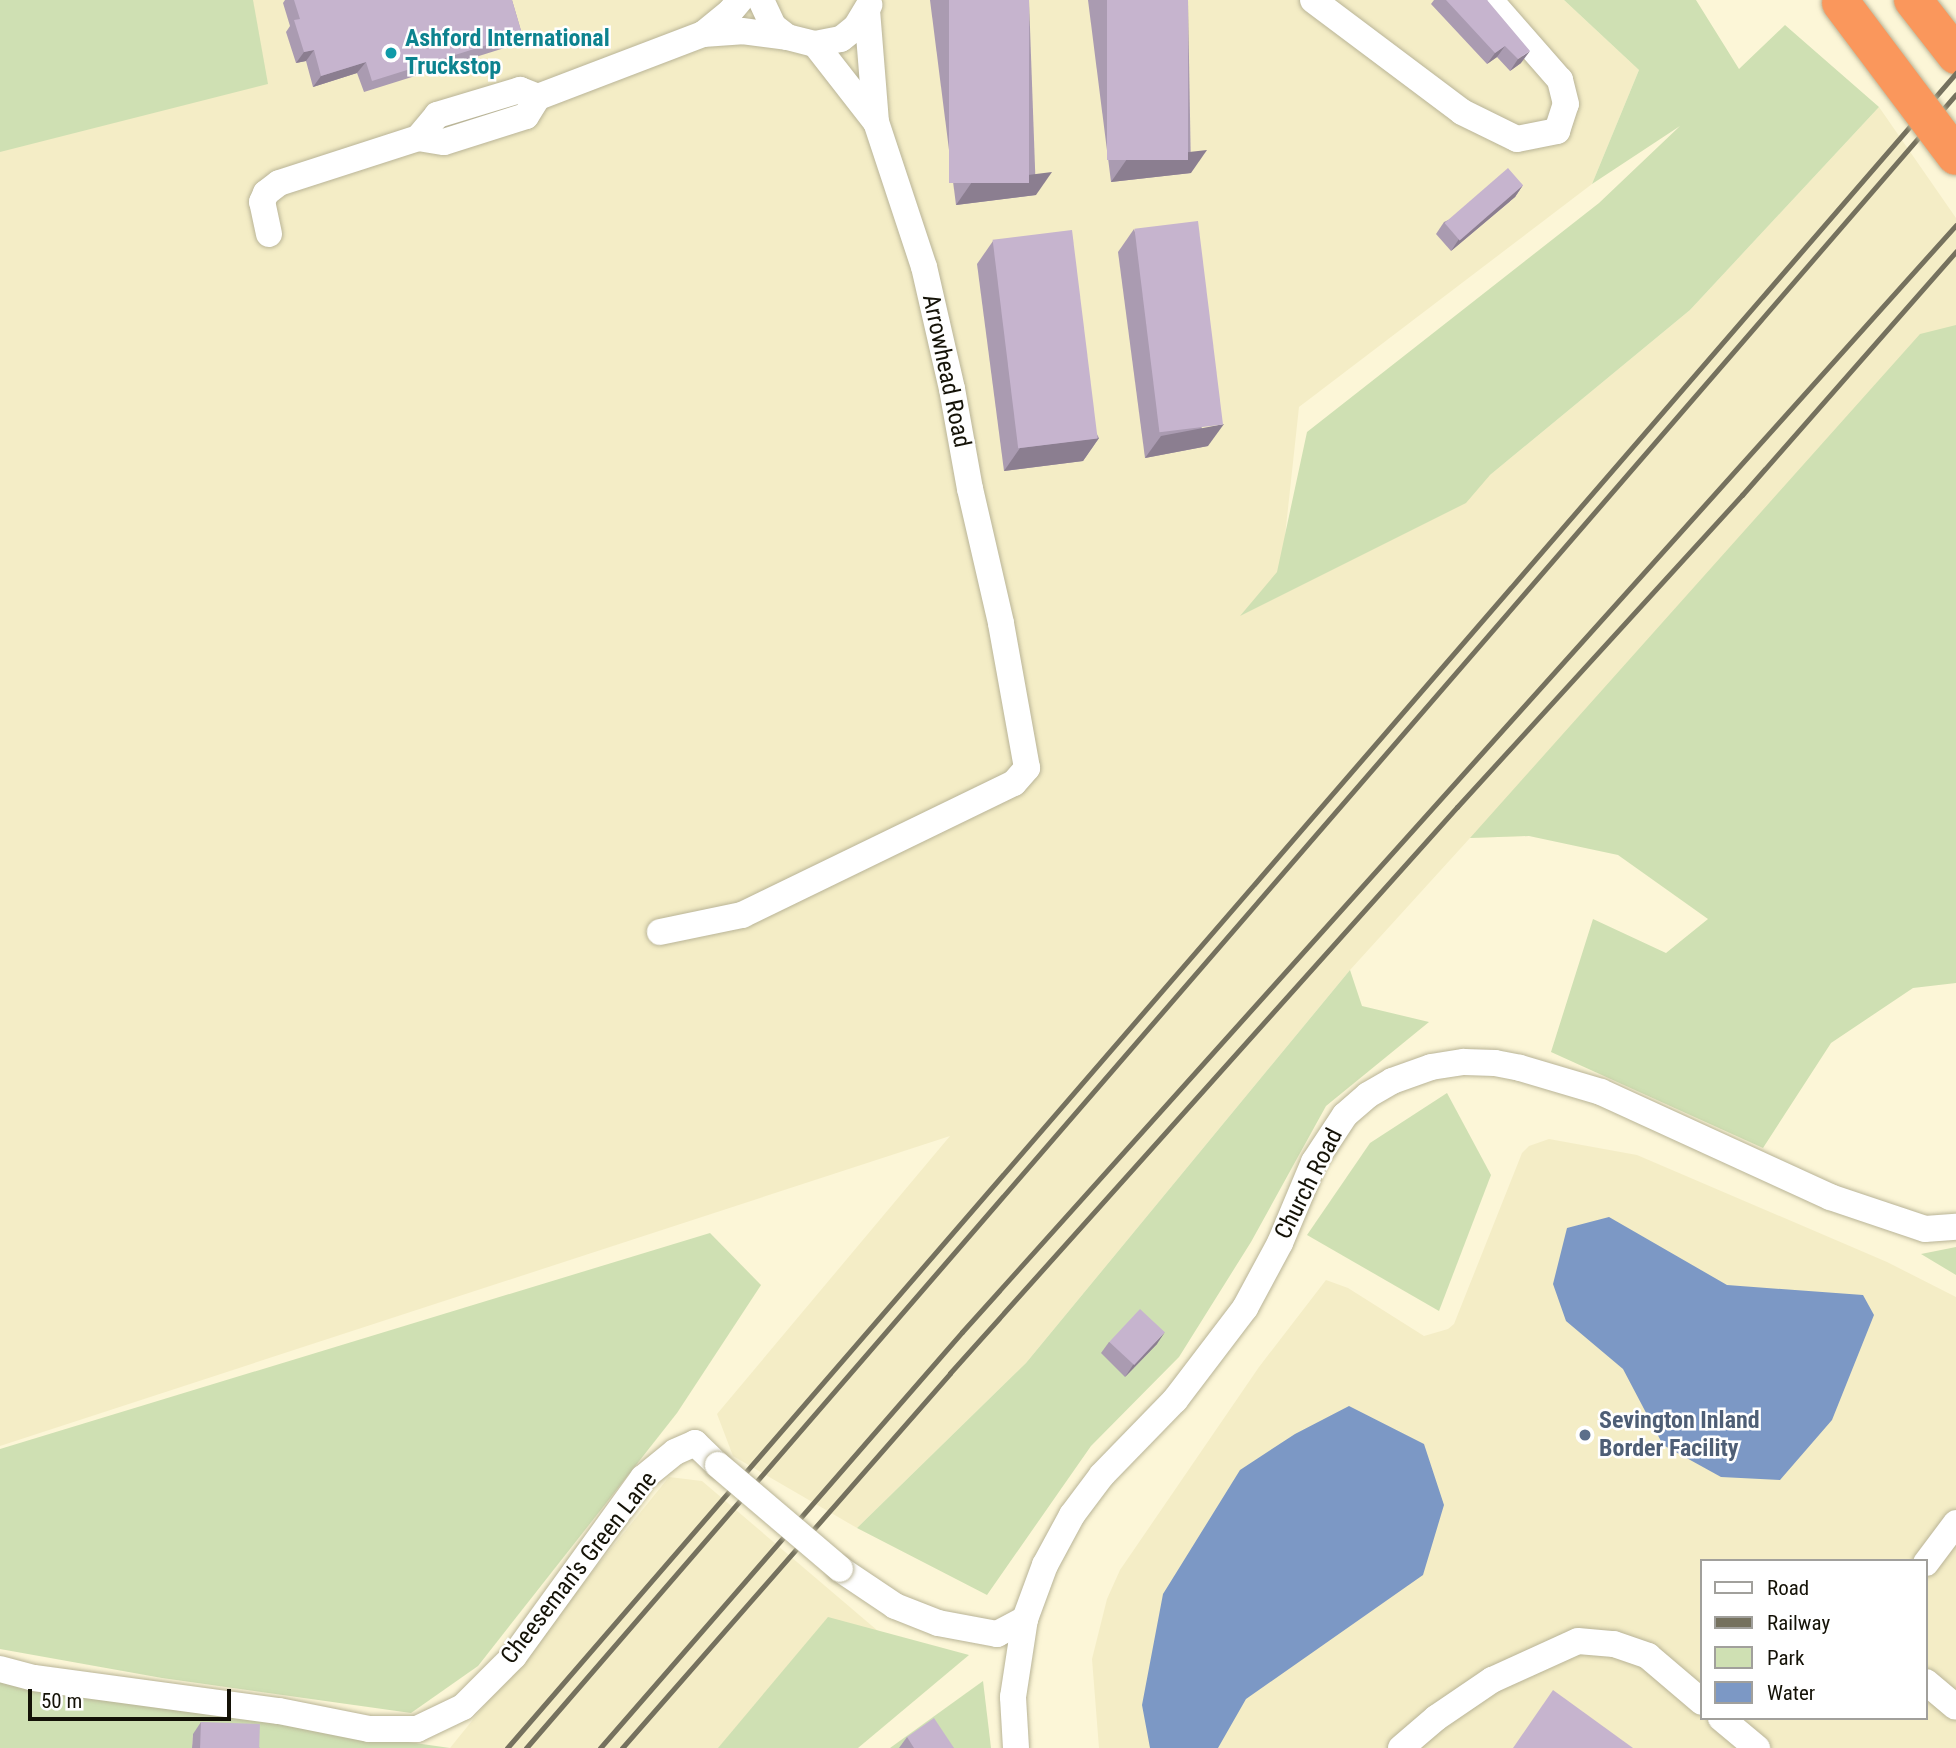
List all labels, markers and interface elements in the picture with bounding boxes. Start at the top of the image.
place label: Ashford International Truckstop [405,25,610,81]
marker: Ashford International Truckstop [383,45,399,61]
street label: Arrowhead Road [916,292,976,450]
street label: Church Road [1269,1124,1349,1244]
place label: Sevington Inland Border Facility [1599,1407,1760,1463]
marker: Sevington Inland Border Facility [1577,1427,1593,1443]
street label: Cheeseman's Green Lane [495,1466,663,1670]
legend [1700,1559,1928,1720]
text: Road [1767,1576,1809,1600]
text: Railway [1767,1611,1830,1635]
text: Park [1767,1646,1804,1670]
scale bar [32,1674,234,1718]
text: Water [1767,1681,1815,1705]
text: 50 m [41,1689,82,1713]

